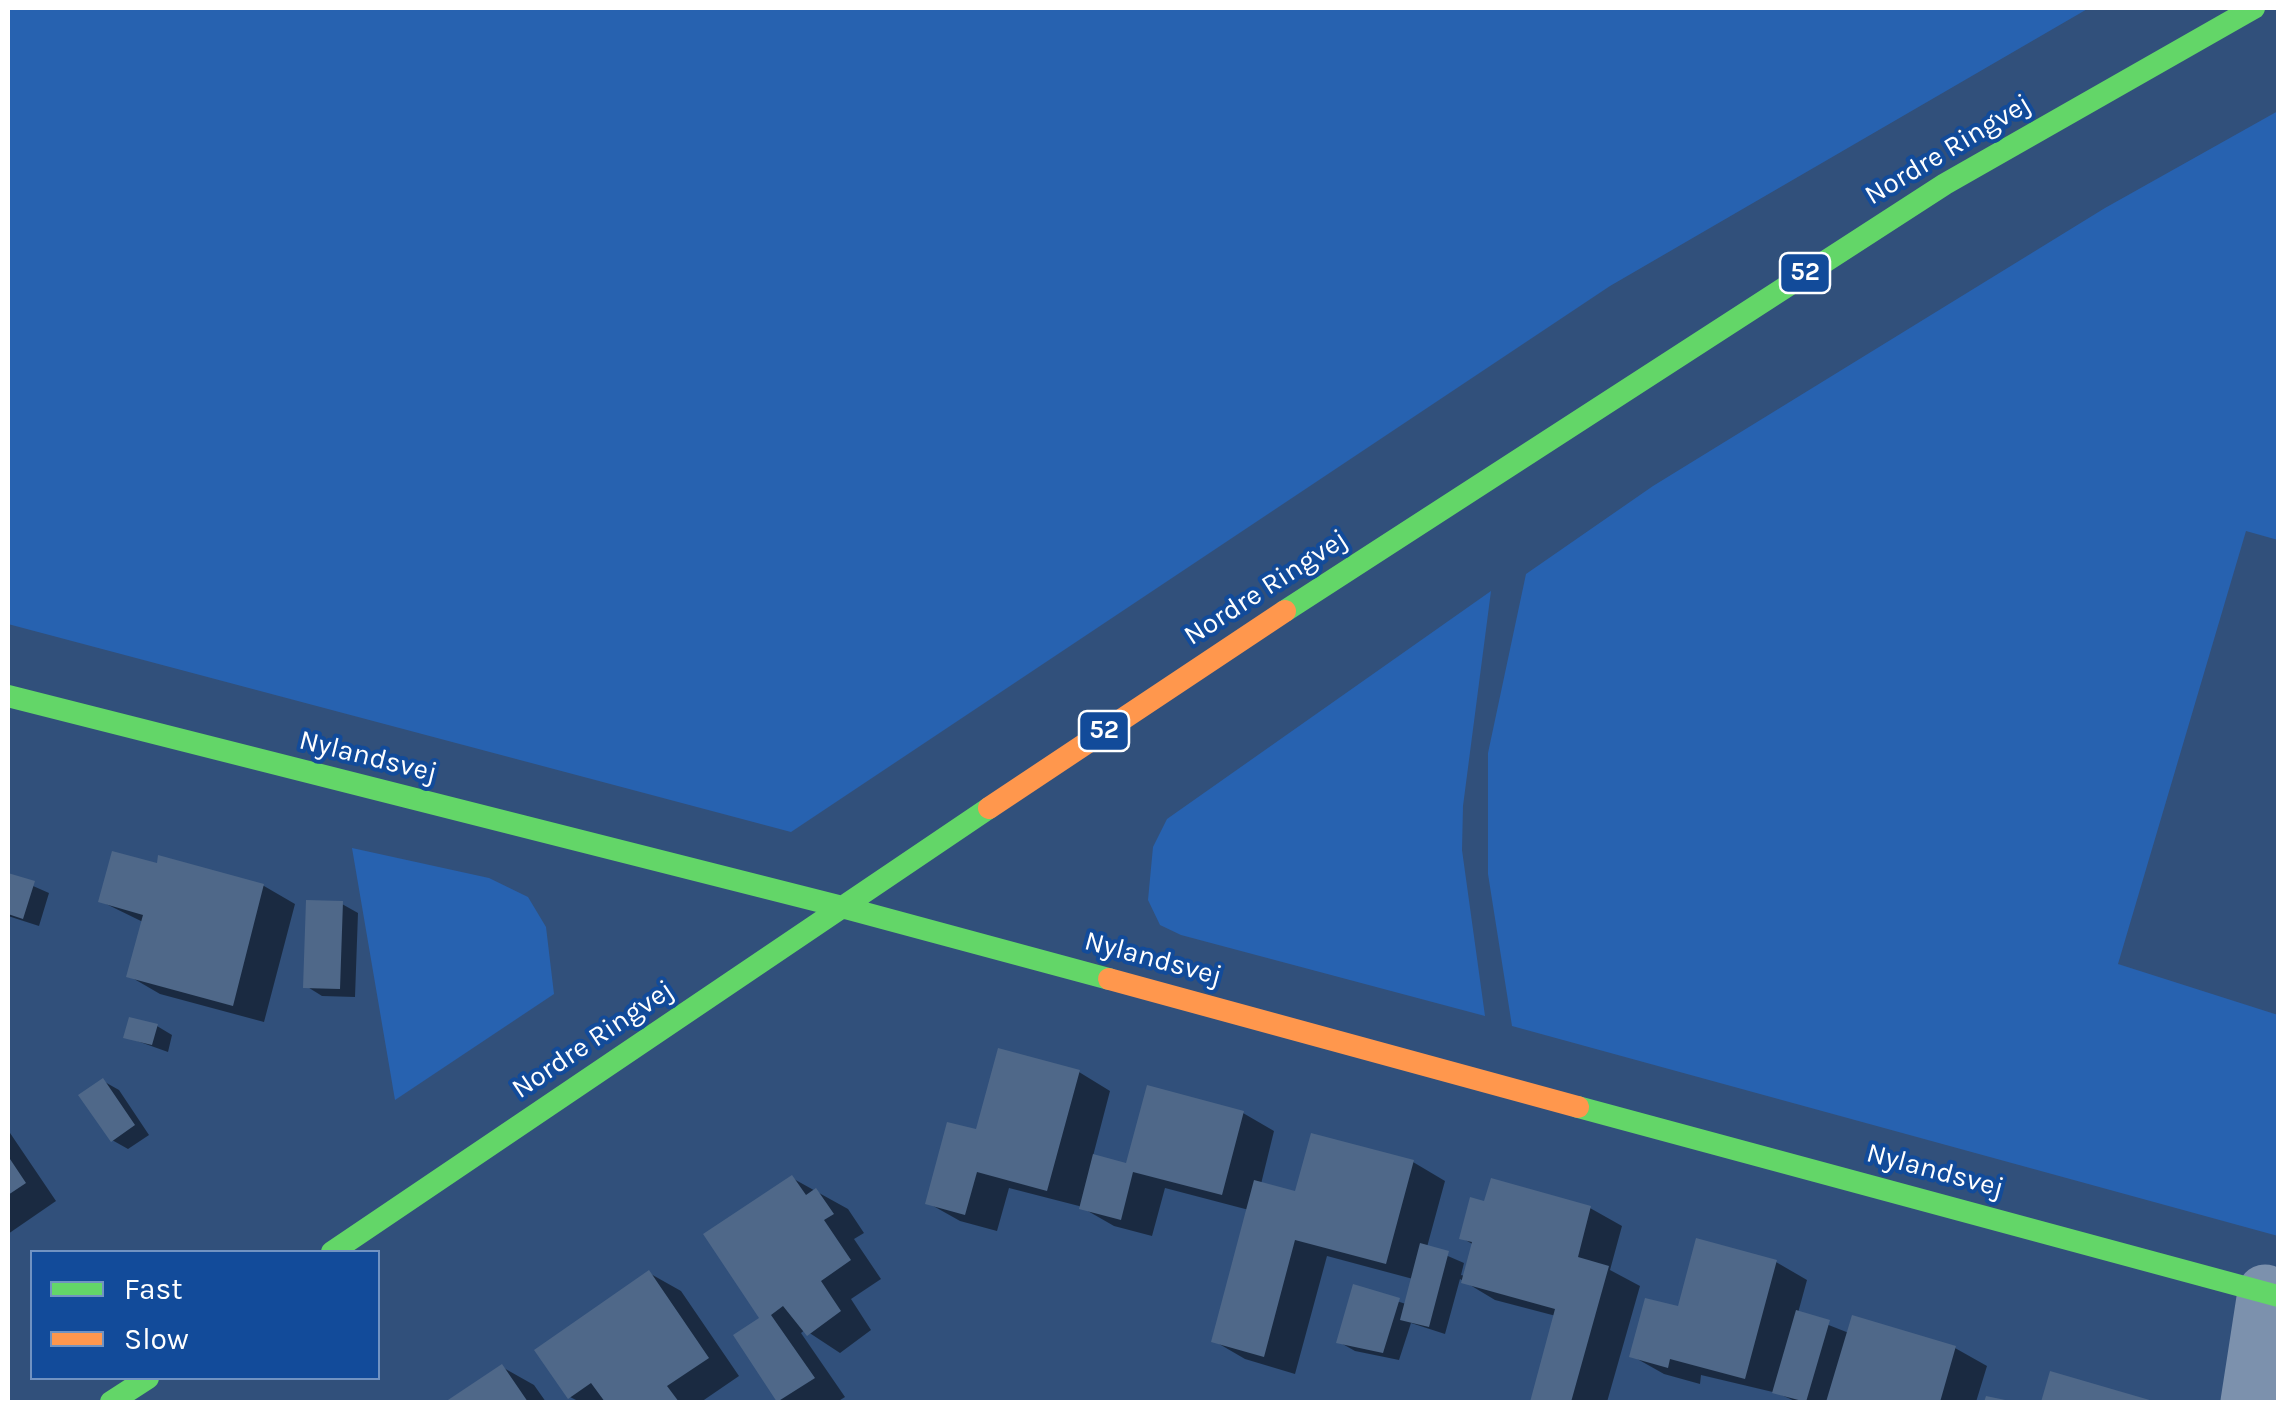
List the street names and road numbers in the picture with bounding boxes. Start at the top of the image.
street label: Nordre Ringvej [1859,87,2037,213]
road number: 52 [1780,253,1830,293]
street label: Nordre Ringvej [1178,523,1354,653]
road number: 52 [1079,711,1129,751]
street label: Nylandsvej [296,724,440,790]
street label: Nylandsvej [1081,925,1225,993]
street label: Nordre Ringvej [506,974,680,1106]
street label: Nylandsvej [1863,1137,2007,1205]

